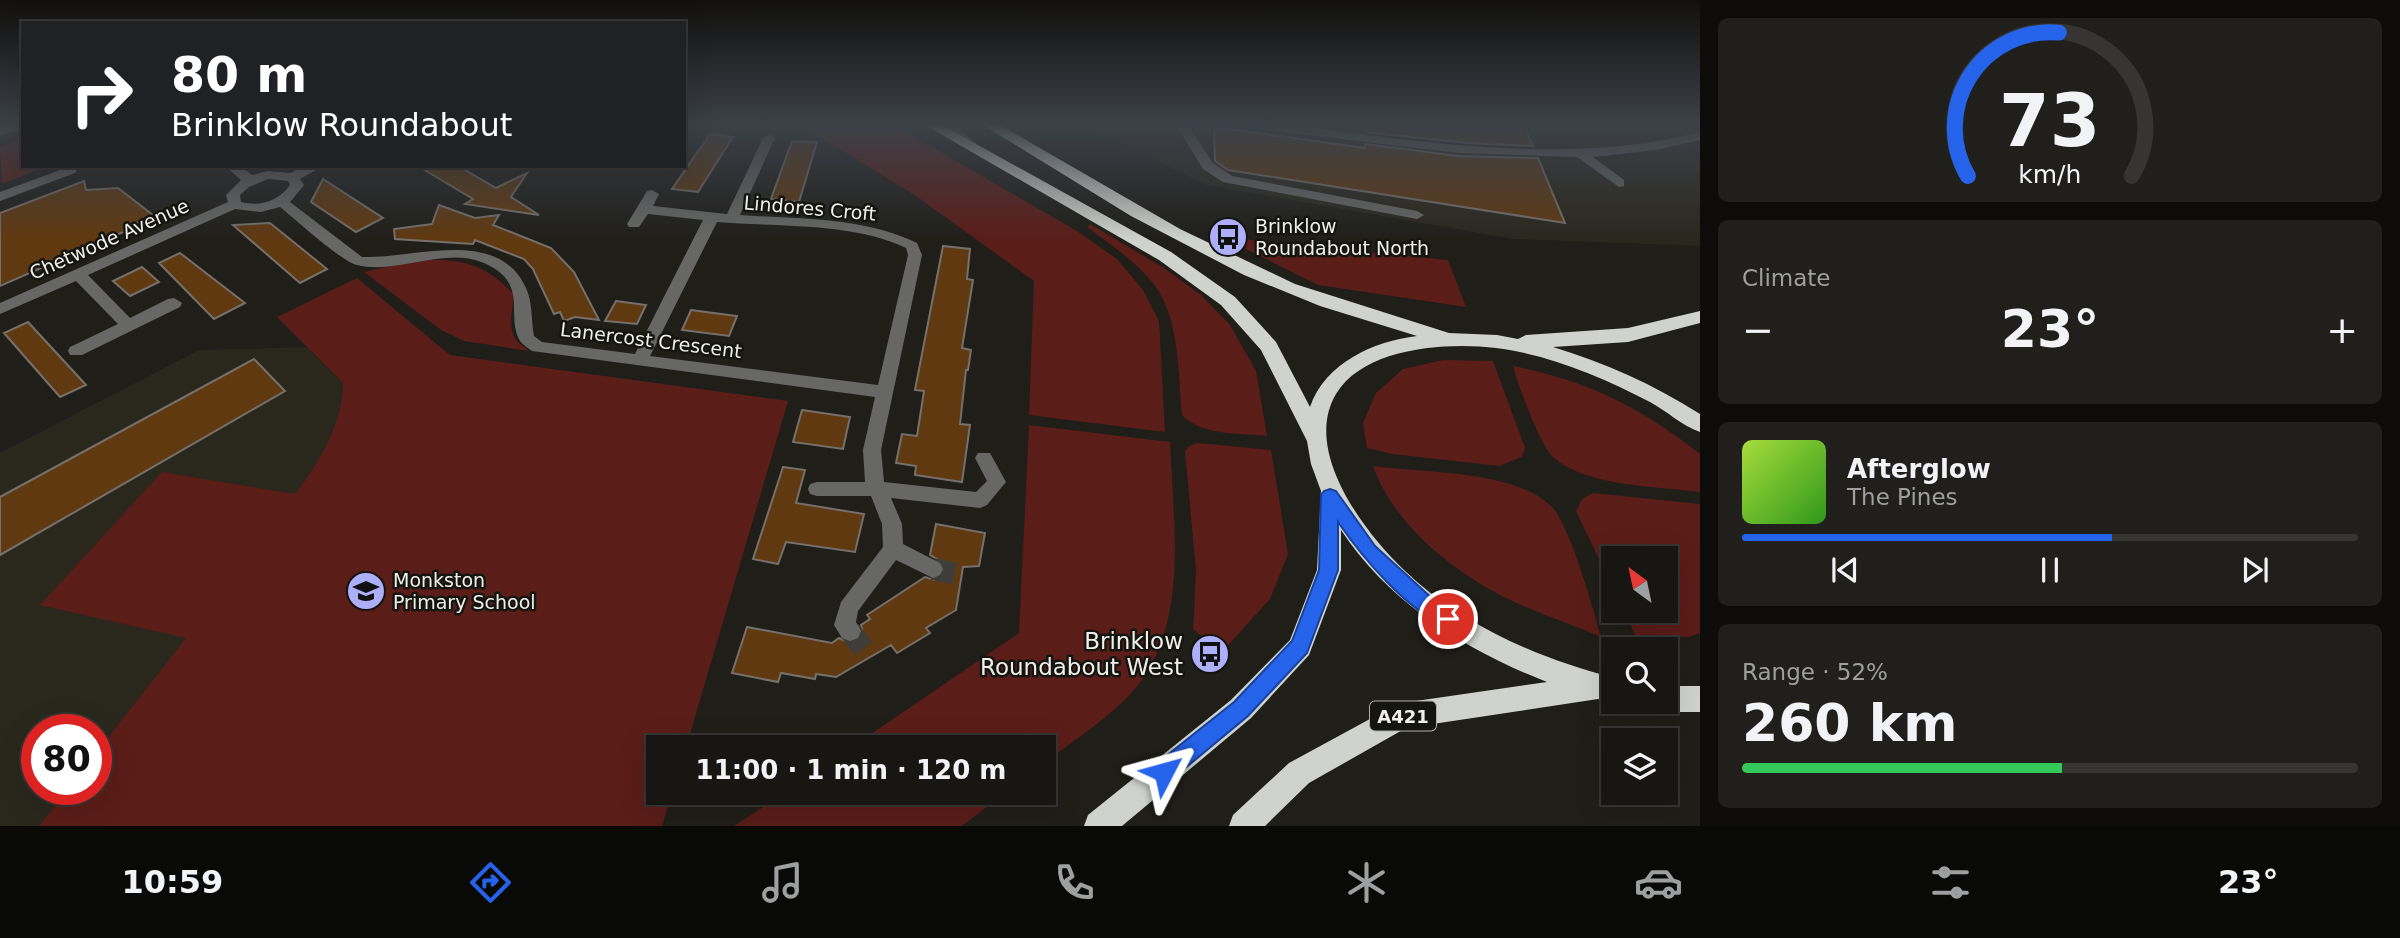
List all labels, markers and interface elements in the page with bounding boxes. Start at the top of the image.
text: 80 m [171,47,307,104]
icon: right [56,49,147,140]
text: 73 [1999,78,2101,163]
text: Brinklow Roundabout [171,106,512,144]
text: km/h [2018,160,2082,189]
street label: Lindores Croft [743,191,877,225]
street label: Chetwode Avenue [26,194,192,284]
place label: Brinklow Roundabout North [1255,215,1429,259]
bus stop icon: Brinklow Roundabout North [1207,216,1249,258]
text: Climate [1742,265,1831,291]
text: 23° [2001,299,2099,359]
text: − [1742,308,1774,352]
text: + [2326,308,2358,352]
street label: Lanercost Crescent [559,318,743,362]
text: Afterglow [1847,454,1991,484]
text: The Pines [1847,484,1958,510]
north arrow [1601,546,1678,623]
map controls [1601,546,1678,805]
icon: previous [1826,551,1864,589]
icon: pause [2031,551,2069,589]
icon: next [2236,551,2274,589]
place label: Monkston Primary School [393,569,536,613]
school or university icon: Monkston Primary School [345,570,387,612]
pin [1418,589,1478,649]
icon: arrive [1429,600,1467,638]
place label: Brinklow Roundabout West [980,628,1183,680]
bus stop icon: Brinklow Roundabout West [1189,633,1231,675]
button: search [1601,637,1678,714]
text: Range · 52% [1742,659,1888,685]
text: 260 km [1742,693,1957,753]
road number: A421 [1370,702,1436,730]
speed limit sign: 80 [21,714,112,805]
button: layers [1601,728,1678,805]
position arrow [1127,735,1201,809]
text: 11:00 · 1 min · 120 m [696,755,1006,785]
icon: directions [466,858,515,907]
icon: music [758,858,807,907]
icon: phone [1050,858,1099,907]
icon: climate [1342,858,1391,907]
icon: car [1634,858,1683,907]
icon: filters [1926,858,1975,907]
text: 10:59 [121,863,223,901]
text: 23° [2218,863,2278,901]

